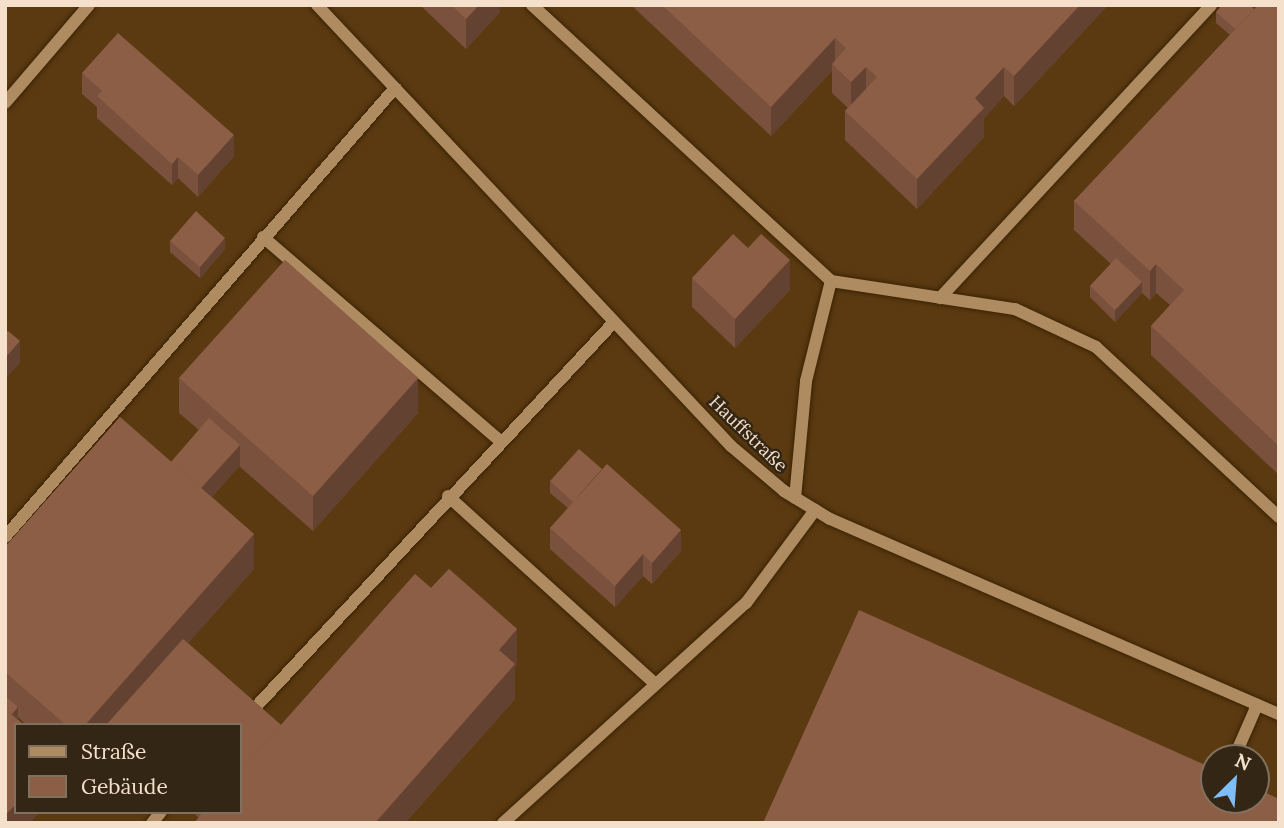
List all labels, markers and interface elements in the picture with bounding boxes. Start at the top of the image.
street label: Hauffstraße [704,391,792,477]
legend [14,723,242,814]
text: Straße [81,738,146,765]
north arrow [1200,744,1270,814]
text: N [1231,748,1255,776]
text: Gebäude [81,773,168,800]

